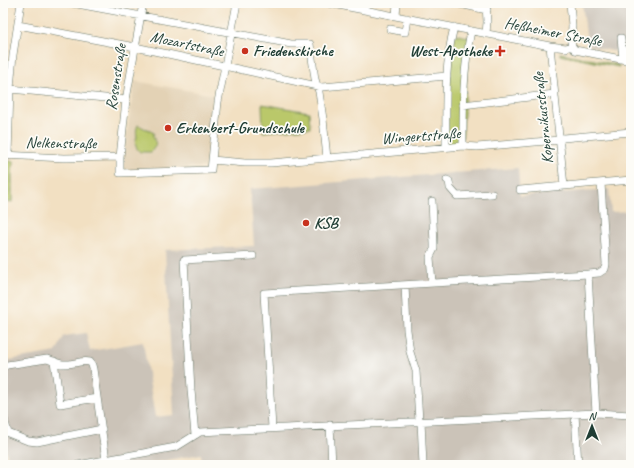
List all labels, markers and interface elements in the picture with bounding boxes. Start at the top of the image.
street label: Heßheimer Straße [503,13,605,52]
street label: Mozartstraße [149,26,227,62]
street label: Rosenstraße [101,41,131,111]
place label: Friedenskirche [253,41,334,61]
place label: West-Apotheke [409,41,494,61]
marker: Friedenskirche [240,46,250,56]
marker: West-Apotheke [495,46,505,56]
street label: Kopernikusstraße [528,69,558,165]
place label: Erkenbert-Grundschule [176,118,306,138]
marker: Erkenbert-Grundschule [163,123,173,133]
street label: Wingertstraße [381,123,463,149]
street label: Nelkenstraße [25,132,98,154]
place label: KSB [314,213,339,233]
marker: KSB [301,218,311,228]
north arrow [572,406,612,446]
text: N [589,409,598,423]

